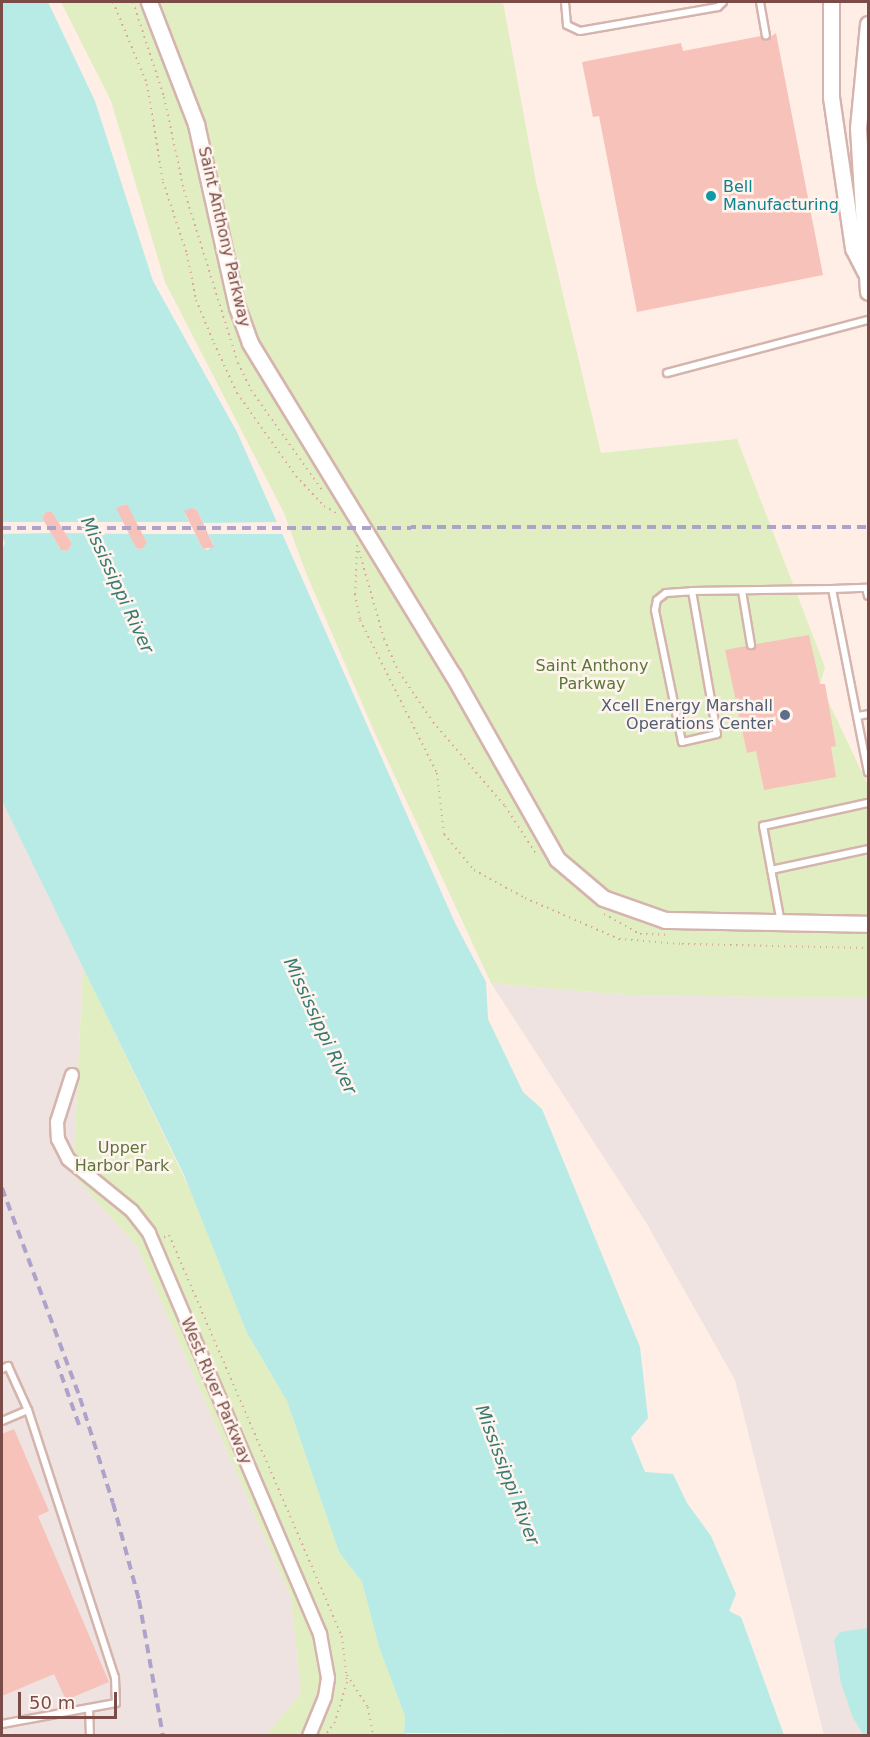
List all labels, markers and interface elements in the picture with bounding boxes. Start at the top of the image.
street label: Saint Anthony Parkway [194,145,254,329]
place label: Bell Manufacturing [723,177,839,215]
marker: Bell Manufacturing [704,189,718,203]
water label: Mississippi River [76,513,158,657]
park label: Saint Anthony Parkway [536,656,648,694]
place label: Xcell Energy Marshall Operations Center [601,696,773,734]
marker: Xcell Energy Marshall Operations Center [778,708,792,722]
water label: Mississippi River [279,954,361,1098]
park label: Upper Harbor Park [75,1138,169,1176]
street label: West River Parkway [176,1315,256,1467]
water label: Mississippi River [470,1402,544,1548]
scale bar [21,1680,120,1718]
text: 50 m [29,1692,75,1713]

